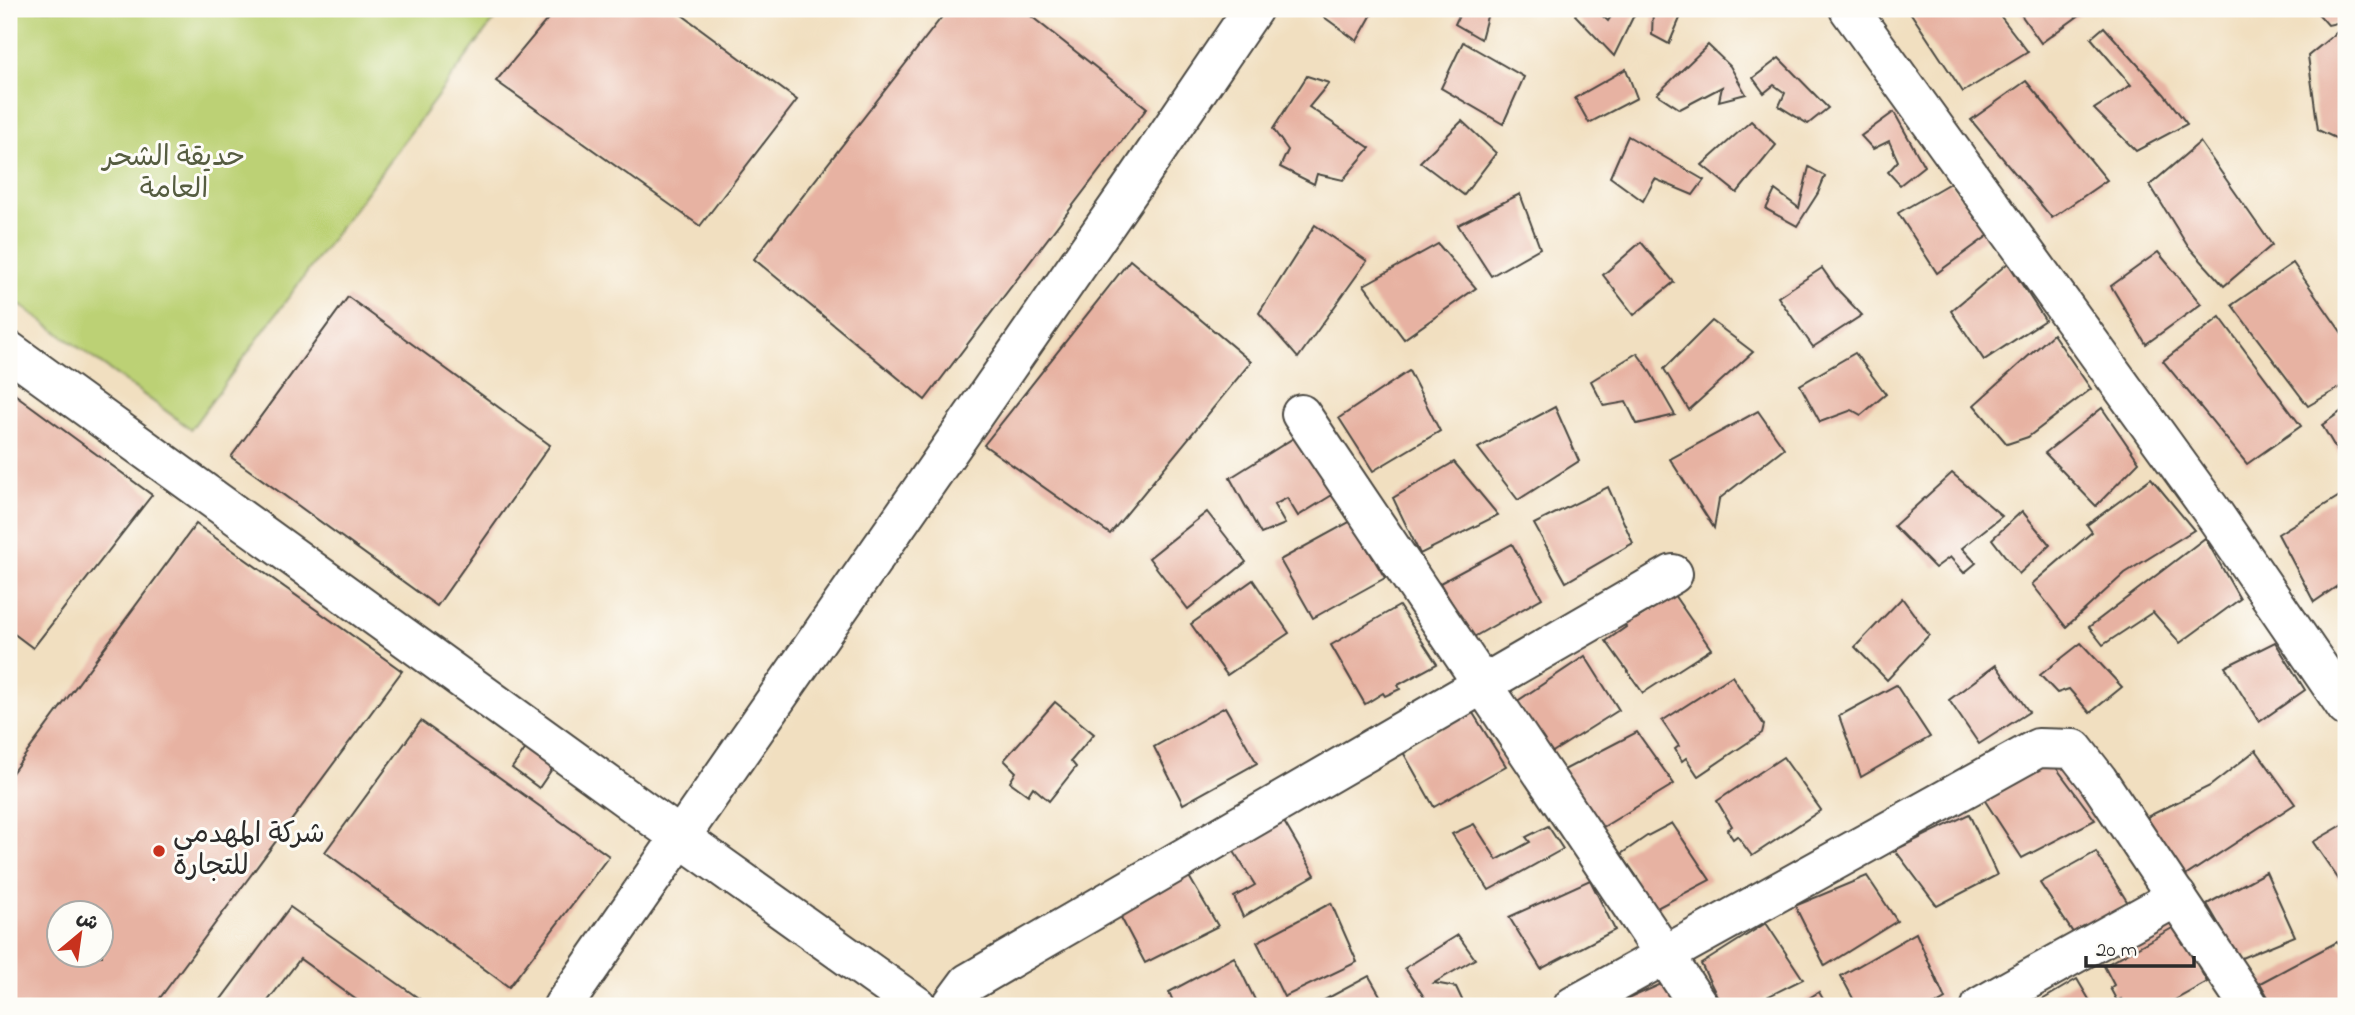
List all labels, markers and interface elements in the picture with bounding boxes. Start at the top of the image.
park label: حديقة الشحر العامة [101,138,245,211]
place label: شركة المهدمي للتجارة [173,815,325,888]
marker: شركة المهدمي للتجارة [151,843,167,859]
north arrow [46,900,116,970]
text: ش [71,904,103,938]
scale bar [2086,924,2194,968]
text: 20 m [2096,936,2137,966]

